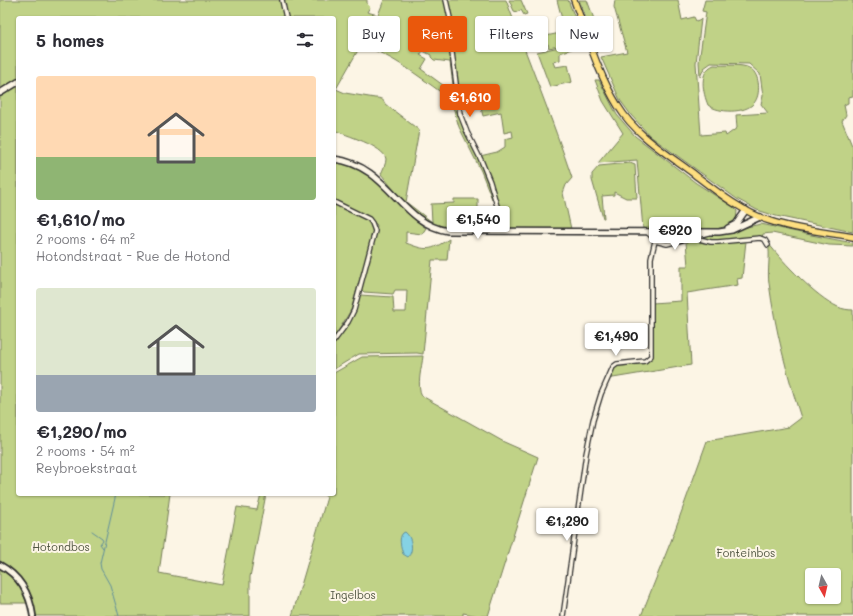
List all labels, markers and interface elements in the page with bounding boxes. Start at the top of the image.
chip: Buy [348,16,400,52]
chip: Rent [408,16,467,52]
chip: Filters [475,16,548,52]
chip: New [556,16,613,52]
text: 5 homes [36,29,104,51]
icon: filters [294,29,316,51]
pin: €1,610 [437,84,503,118]
text: €1,610 [449,88,491,105]
icon: home [140,102,212,174]
pin: €1,540 [445,206,511,240]
text: €1,610/mo [36,208,125,230]
text: €1,540 [456,210,500,227]
pin: €920 [651,217,699,251]
text: €920 [658,221,692,238]
text: 2 rooms · 64 m² [36,230,135,247]
text: Hotondstraat - Rue de Hotond [36,247,230,264]
icon: home [140,314,212,386]
pin: €1,490 [583,323,649,357]
text: €1,490 [594,327,638,344]
text: €1,290/mo [36,420,127,442]
text: 2 rooms · 54 m² [36,442,135,459]
text: Reybroekstraat [36,459,137,476]
pin: €1,290 [534,508,600,542]
text: €1,290 [545,512,589,529]
park label: Hotondbos [32,539,90,554]
park label: Fonteinbos [717,545,775,560]
north arrow [805,568,841,604]
map controls [805,568,841,604]
park label: Ingelbos [330,587,376,602]

